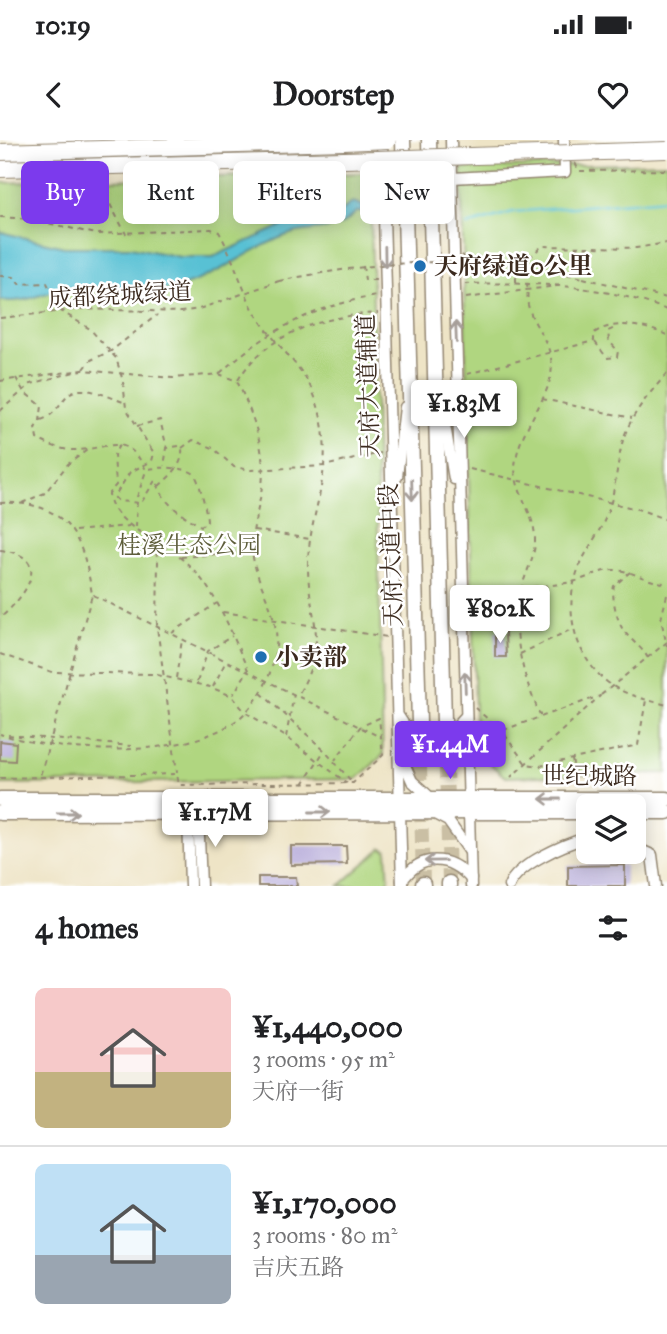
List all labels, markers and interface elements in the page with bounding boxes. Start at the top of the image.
text: 10:19 [35,9,91,41]
text: Doorstep [272,75,395,114]
icon: back [35,76,73,114]
icon: heart [594,76,632,114]
chip: Buy [21,161,109,224]
chip: Rent [123,161,219,224]
chip: Filters [233,161,346,224]
chip: New [360,161,454,224]
one-way arrow [379,245,392,268]
place label: 天府绿道0公里 [434,251,592,281]
marker: 天府绿道0公里 [412,258,428,274]
street label: 成都绕城绿道 [47,276,193,314]
street label: 天府大道辅道 [350,314,386,458]
one-way arrow [449,321,463,344]
pin: ¥1.83M [407,380,521,440]
text: ¥1.83M [427,389,501,417]
one-way arrow [406,478,419,501]
street label: 天府大道中段 [373,483,409,627]
park label: 桂溪生态公园 [117,530,261,560]
pin: ¥802K [451,586,549,645]
text: ¥802K [466,594,534,622]
place label: 小卖部 [275,642,347,672]
marker: 小卖部 [253,649,269,665]
one-way arrow [459,671,472,694]
pin: ¥1.44M [393,722,507,781]
text: ¥1.44M [411,730,489,758]
street label: 世纪城路 [541,761,637,791]
pin: ¥1.17M [158,790,272,849]
one-way arrow [539,792,562,806]
map controls [576,794,646,864]
button: layers [576,794,646,864]
text: ¥1.17M [178,798,252,826]
one-way arrow [308,805,331,819]
one-way arrow [56,806,79,820]
one-way arrow [424,855,447,868]
icon: filters [594,909,632,947]
text: 4 homes [35,910,139,946]
text: ¥1,440,000 [252,1009,403,1045]
icon: home [91,1016,175,1100]
text: 3 rooms · 95 m² [252,1045,395,1073]
text: 天府一街 [252,1077,344,1105]
text: ¥1,170,000 [252,1185,397,1221]
icon: home [91,1192,175,1276]
text: 3 rooms · 80 m² [252,1221,397,1249]
text: 吉庆五路 [252,1253,344,1281]

